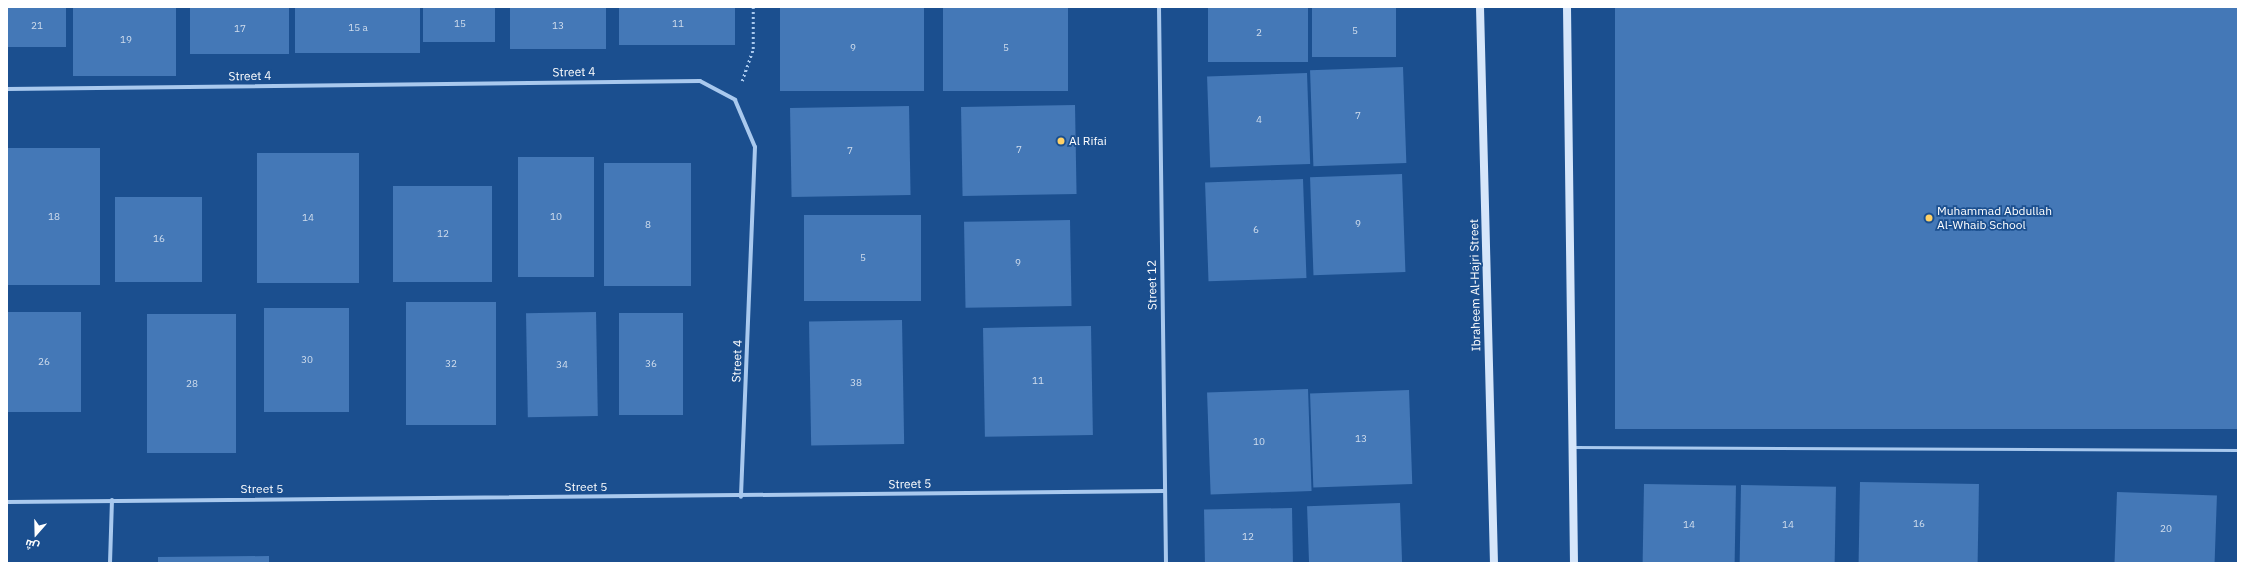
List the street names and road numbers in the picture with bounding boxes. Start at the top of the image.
street label: Street 4 [552,64,596,80]
street label: Street 4 [228,68,272,84]
street label: Ibraheem Al-Hajri Street [1467,219,1483,351]
street label: Street 12 [1144,260,1160,310]
street label: Street 4 [729,339,745,383]
street label: Street 5 [888,476,932,492]
street label: Street 5 [565,480,607,494]
street label: Street 5 [241,482,283,496]

